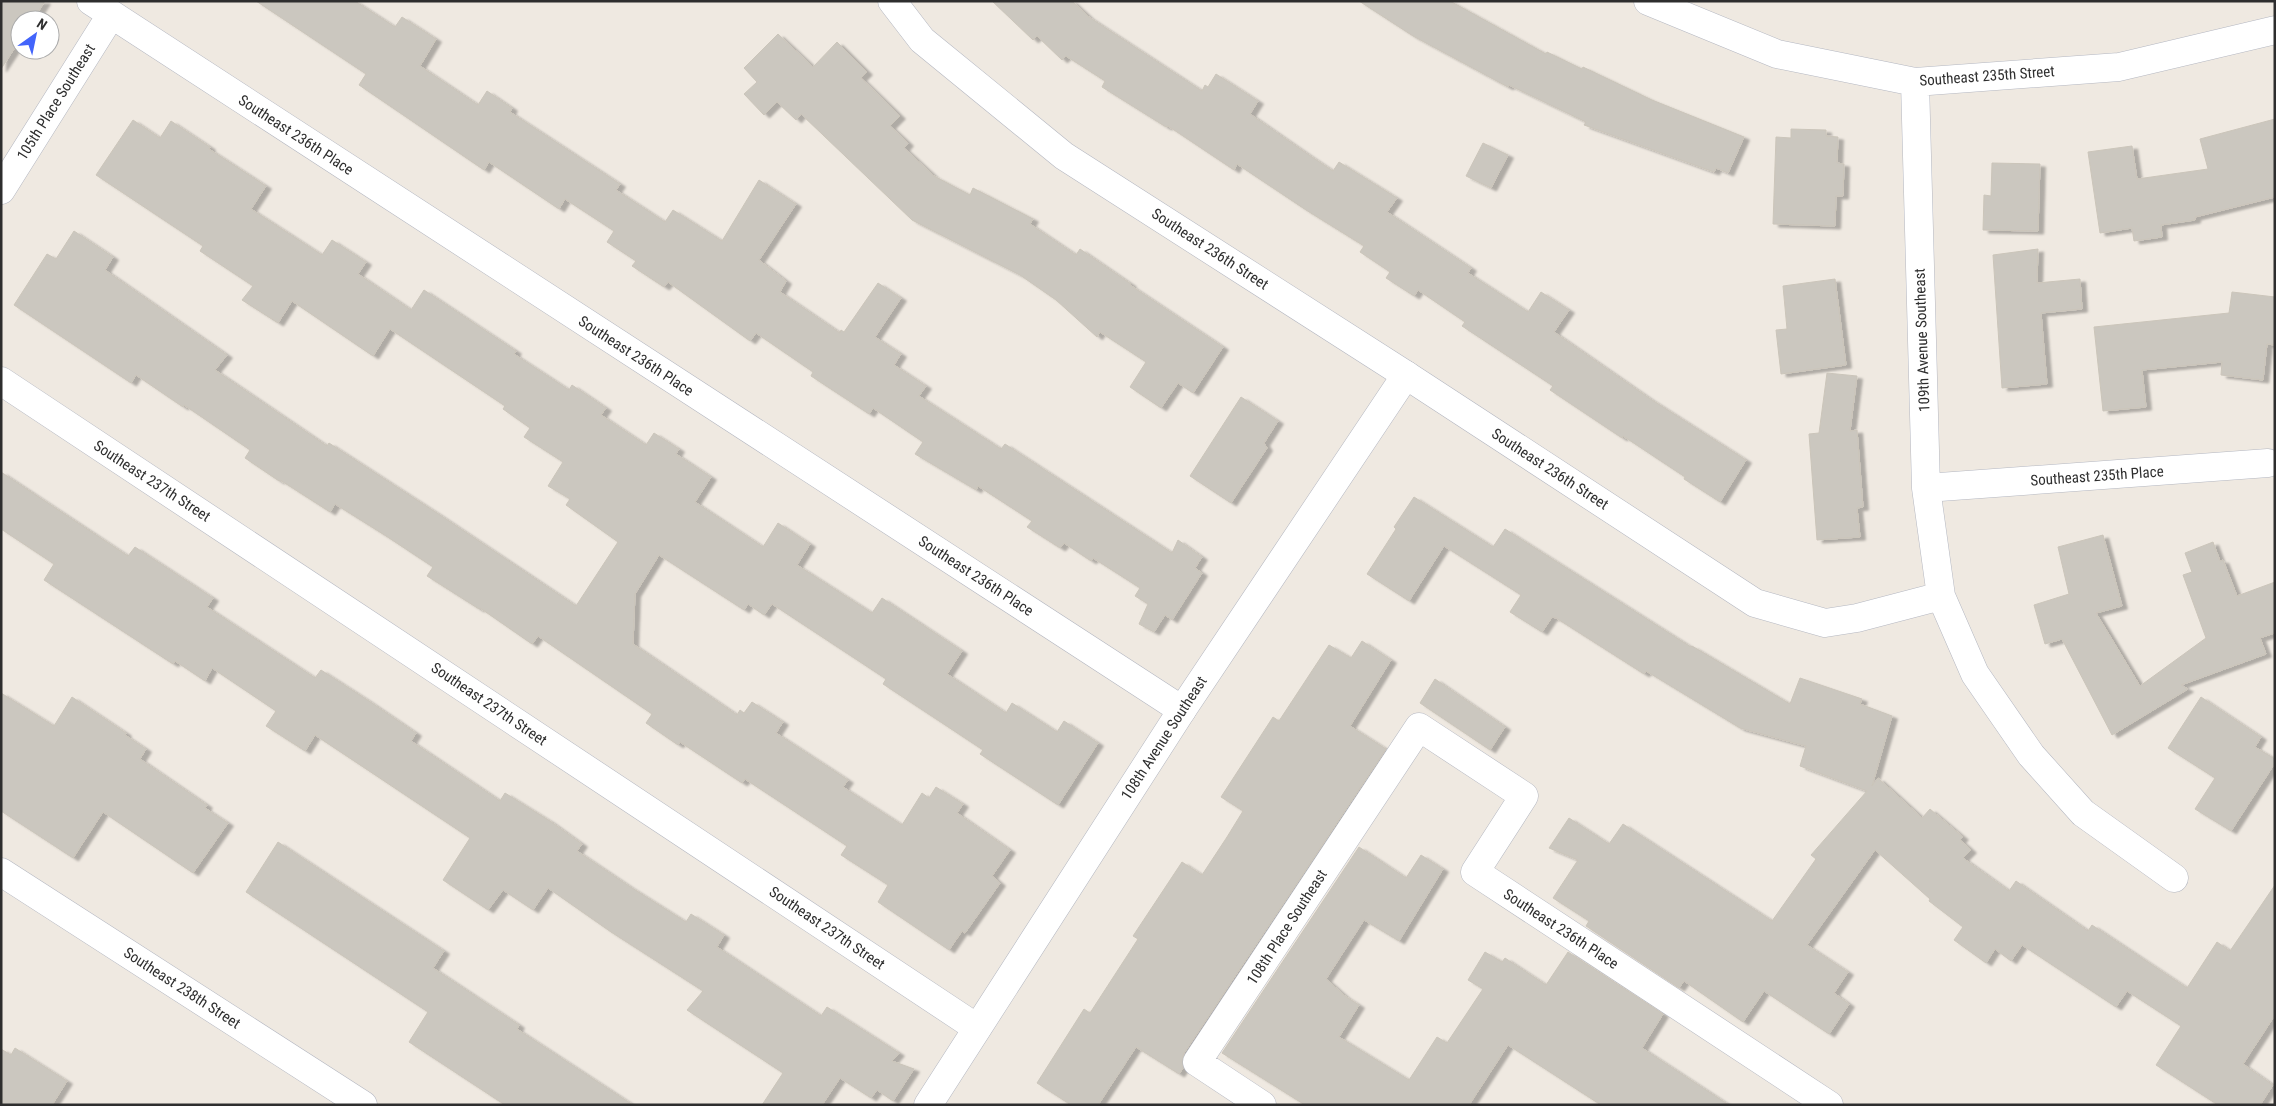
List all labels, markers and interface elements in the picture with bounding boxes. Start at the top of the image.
north arrow [10,10,60,60]
text: N [34,15,50,33]
street label: 105th Place Southeast [13,41,99,163]
street label: Southeast 235th Street [1919,62,2055,90]
street label: Southeast 236th Place [235,91,357,179]
street label: Southeast 236th Street [1148,205,1272,293]
street label: 109th Avenue Southeast [1910,268,1934,412]
street label: Southeast 236th Place [575,312,697,400]
street label: Southeast 236th Street [1488,425,1612,513]
street label: Southeast 237th Street [90,437,214,525]
street label: Southeast 235th Place [2030,462,2164,490]
street label: Southeast 236th Place [915,532,1037,620]
street label: Southeast 237th Street [428,659,550,749]
street label: 108th Avenue Southeast [1117,673,1211,803]
street label: 108th Place Southeast [1243,866,1331,988]
street label: Southeast 237th Street [766,883,888,973]
street label: Southeast 236th Place [1500,885,1622,973]
street label: Southeast 238th Street [120,944,244,1032]

